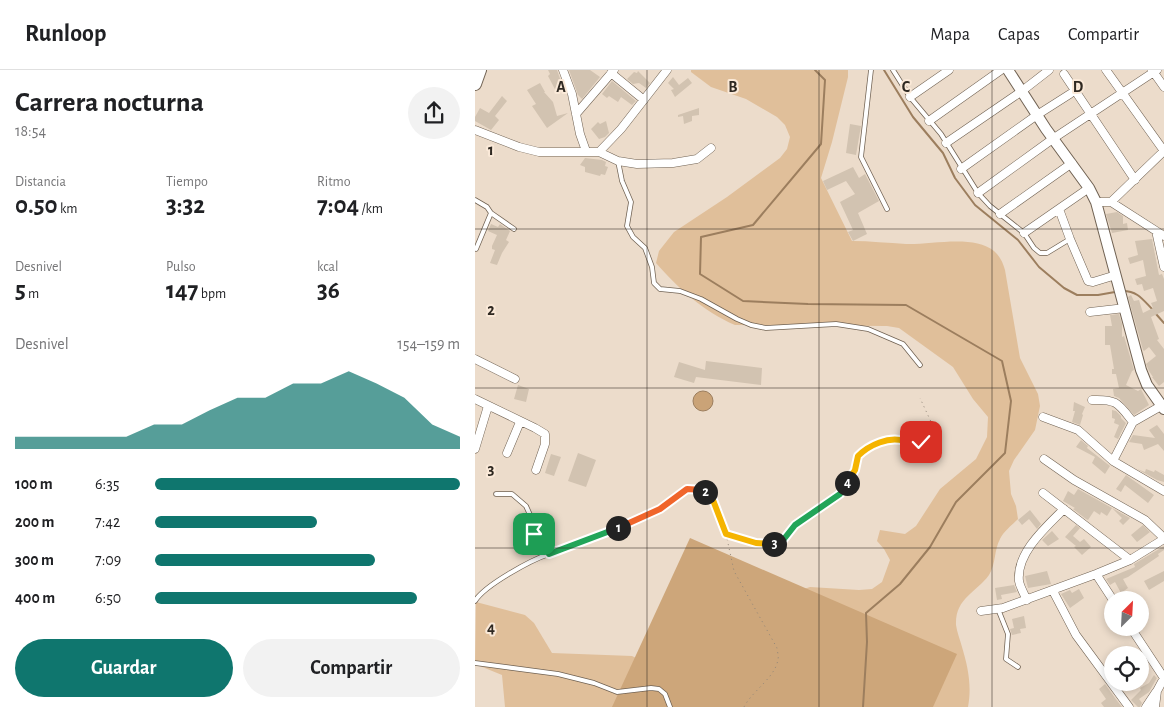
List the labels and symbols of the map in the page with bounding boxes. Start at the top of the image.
text: A [556,79,566,95]
text: B [728,79,738,95]
text: C [902,79,911,95]
text: D [1073,79,1084,95]
text: 1 [488,142,494,158]
text: 2 [487,302,495,318]
pin [900,421,942,463]
text: 3 [488,461,495,477]
pin: 4 [835,470,859,496]
pin: 2 [693,480,717,504]
pin [513,513,555,555]
pin: 1 [605,516,631,540]
pin: 3 [761,532,787,556]
north arrow [1104,591,1149,636]
text: 4 [487,620,495,636]

